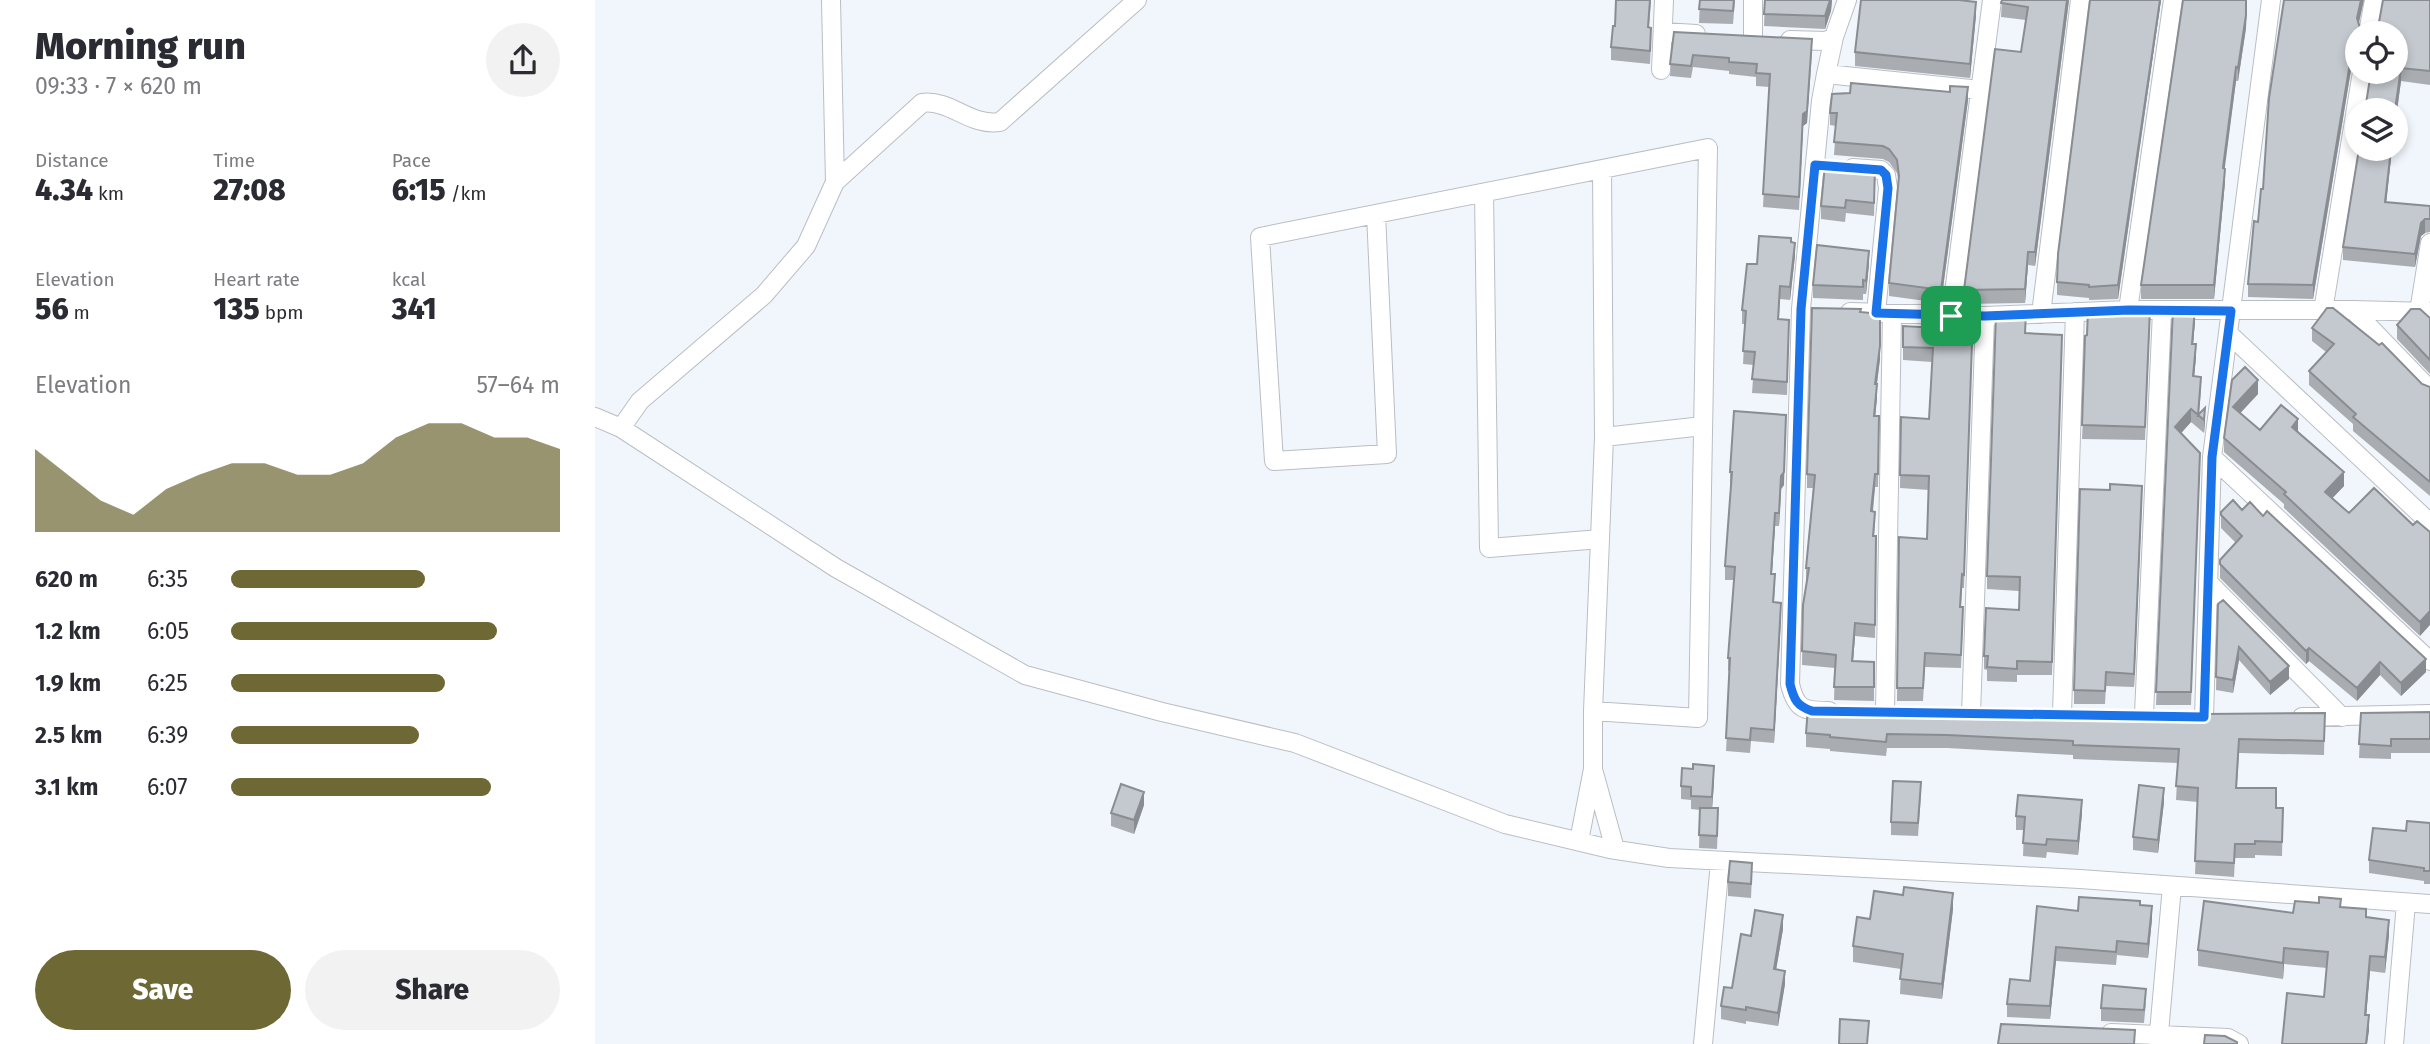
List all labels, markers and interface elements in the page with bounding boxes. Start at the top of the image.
map controls [2345,21,2408,161]
button: locate [2345,21,2408,84]
text: Morning run [35,23,246,69]
button: share [486,23,560,97]
text: 09:33 · 7 × 620 m [35,72,202,100]
button: layers [2345,98,2408,161]
text: Distance [35,149,109,172]
text: Time [213,149,255,172]
text: Pace [392,149,431,172]
text: 4.34 [35,172,93,208]
text: 27:08 [213,172,286,208]
text: 6:15 [392,172,446,208]
text: km [93,182,124,205]
text: /km [446,182,487,205]
text: Elevation [35,268,115,291]
text: Heart rate [213,268,300,291]
text: kcal [392,268,426,291]
pin [1921,286,1981,346]
text: 56 [35,291,69,327]
text: 135 [213,291,260,327]
text: 341 [392,291,437,327]
icon: arrive [1932,297,1970,335]
text: m [69,301,90,324]
text: bpm [260,301,304,324]
text: Elevation [35,371,131,399]
text: 57–64 m [477,371,560,399]
text: 620 m [35,565,98,593]
text: 6:35 [147,565,188,593]
text: 1.2 km [35,617,101,645]
text: 6:05 [147,617,189,645]
text: 1.9 km [35,669,101,697]
text: 6:25 [147,669,188,697]
text: 2.5 km [35,721,103,749]
text: 6:39 [147,721,188,749]
text: 3.1 km [35,773,98,801]
text: 6:07 [147,773,187,801]
button: Save [35,950,291,1030]
button: Share [305,950,560,1030]

